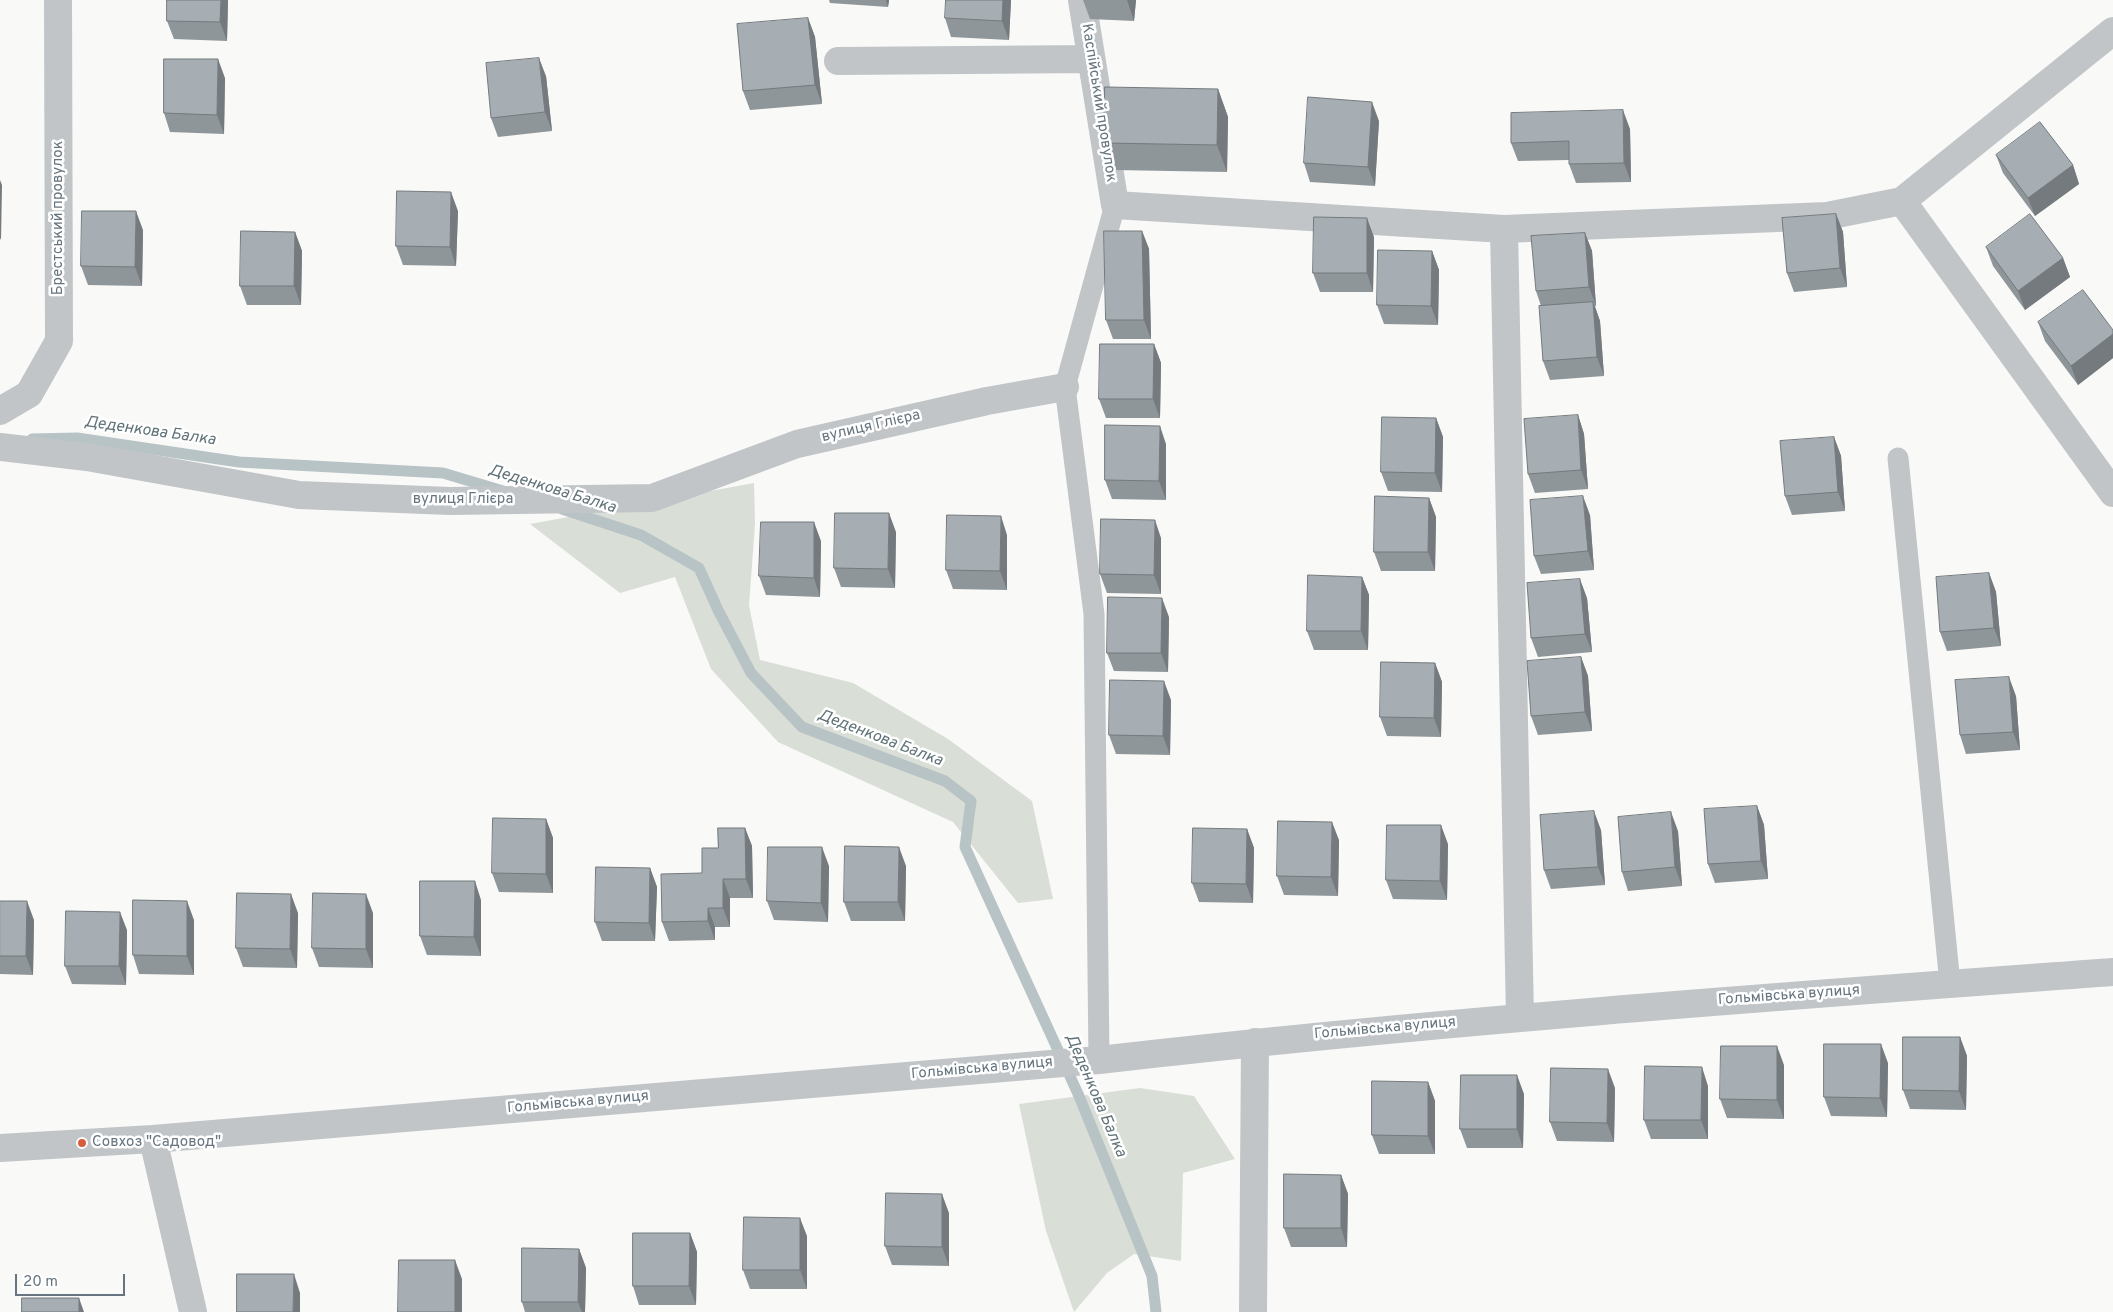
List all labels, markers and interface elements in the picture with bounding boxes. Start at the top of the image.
street label: Каспійський провулок [1077,22,1119,184]
street label: Брестський провулок [50,141,68,295]
street label: вулиця Глієра [820,407,922,447]
water label: Деденкова Балка [83,413,217,451]
water label: Деденкова Балка [486,462,618,518]
street label: вулиця Глієра [413,491,513,509]
water label: Деденкова Балка [815,706,945,772]
street label: Гольмівська вулиця [1718,982,1860,1010]
street label: Гольмівська вулиця [1313,1014,1457,1044]
water label: Деденкова Балка [1060,1032,1130,1160]
street label: Гольмівська вулиця [910,1054,1054,1084]
street label: Гольмівська вулиця [506,1088,650,1118]
place label: Совхоз "Садовод" [92,1134,221,1152]
marker: Совхоз "Садовод" [76,1137,88,1149]
scale bar [18,1264,128,1296]
text: 20 m [23,1273,58,1292]

